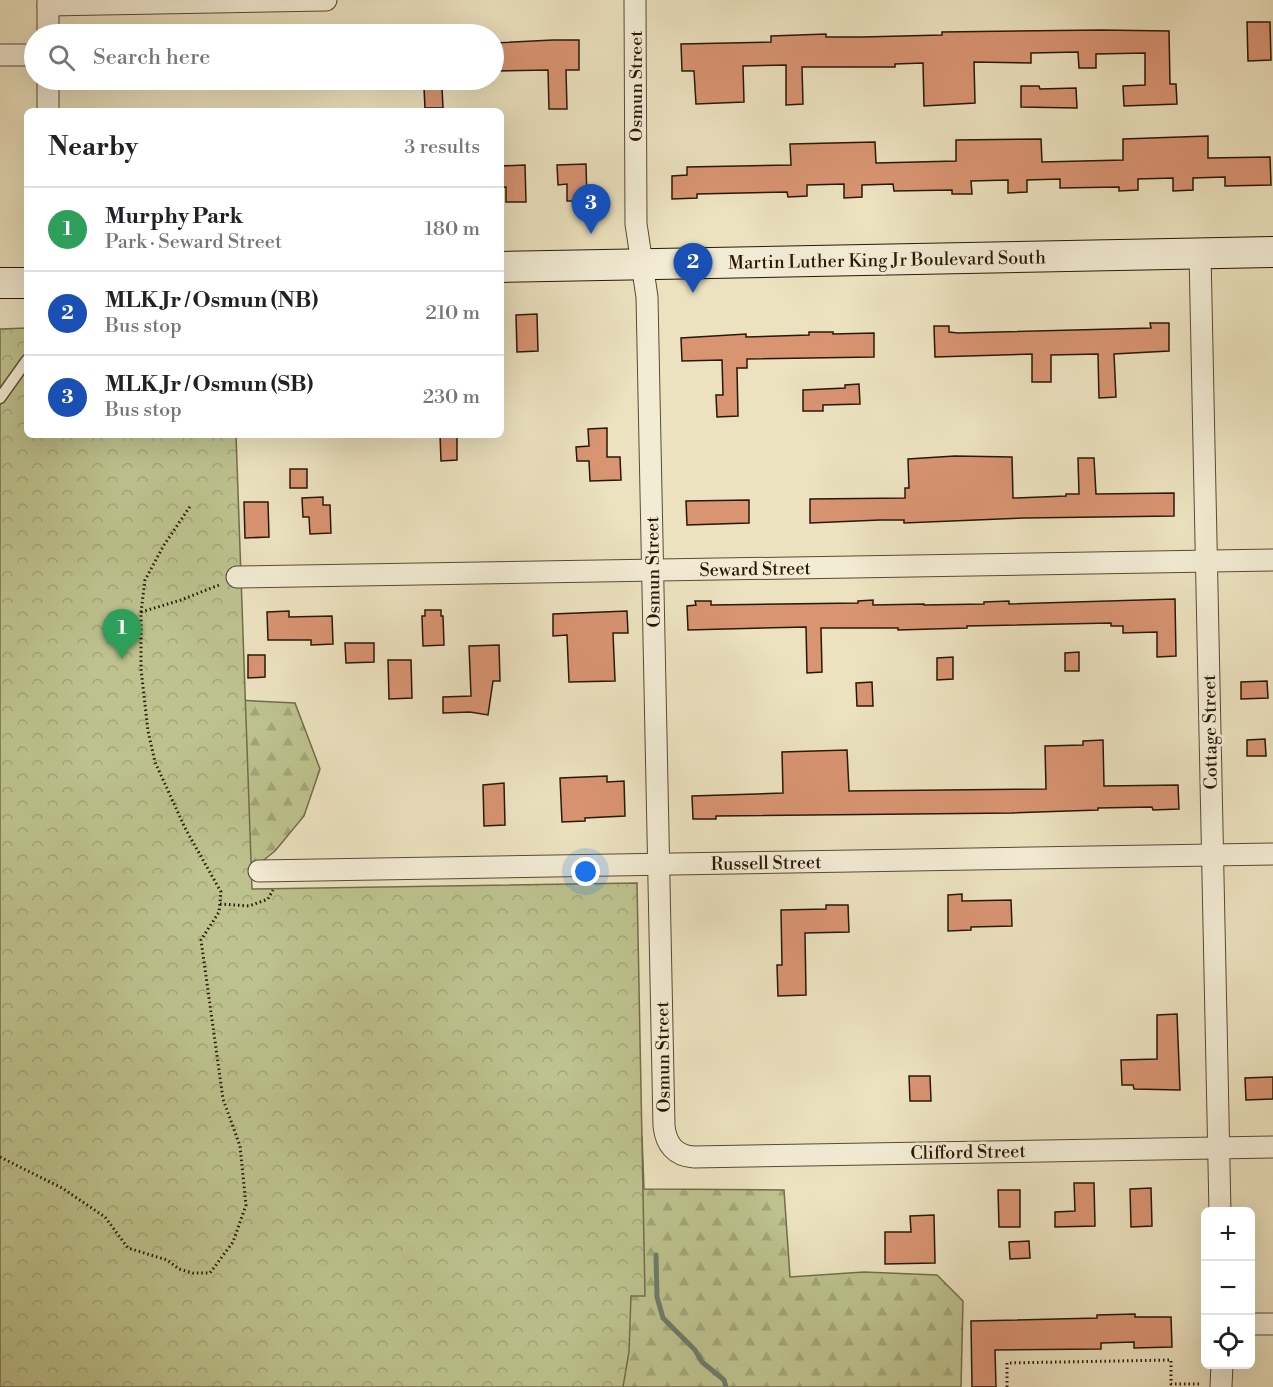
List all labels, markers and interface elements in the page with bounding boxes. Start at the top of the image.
search box [24,24,504,90]
street label: Osmun Street [625,30,648,142]
icon: search [45,41,78,74]
text: Search here [93,44,210,71]
text: Nearby [48,131,138,163]
text: 3 results [404,135,480,160]
pin: 3 [572,184,610,234]
text: Murphy Park [105,203,243,230]
text: 1 [63,217,72,242]
text: 180 m [425,217,480,242]
text: Park · Seward Street [105,230,282,255]
pin: 2 [674,244,712,293]
street label: Martin Luther King Jr Boulevard South [728,246,1046,275]
text: MLK Jr / Osmun (NB) [105,287,318,314]
text: 2 [61,301,74,326]
text: 210 m [425,301,480,326]
text: Bus stop [105,314,182,339]
text: MLK Jr / Osmun (SB) [105,371,313,398]
text: 3 [61,385,74,410]
text: 230 m [423,385,480,410]
text: Bus stop [105,398,182,423]
street label: Osmun Street [641,516,666,628]
street label: Seward Street [699,557,812,582]
pin: 1 [102,610,142,659]
street label: Cottage Street [1198,674,1223,790]
street label: Russell Street [710,851,822,876]
your location [571,857,600,886]
street label: Osmun Street [651,1001,676,1113]
street label: Clifford Street [910,1140,1027,1165]
map controls [1201,1207,1255,1369]
button: + [1201,1207,1255,1261]
button: − [1201,1261,1255,1315]
button: locate [1201,1315,1255,1369]

